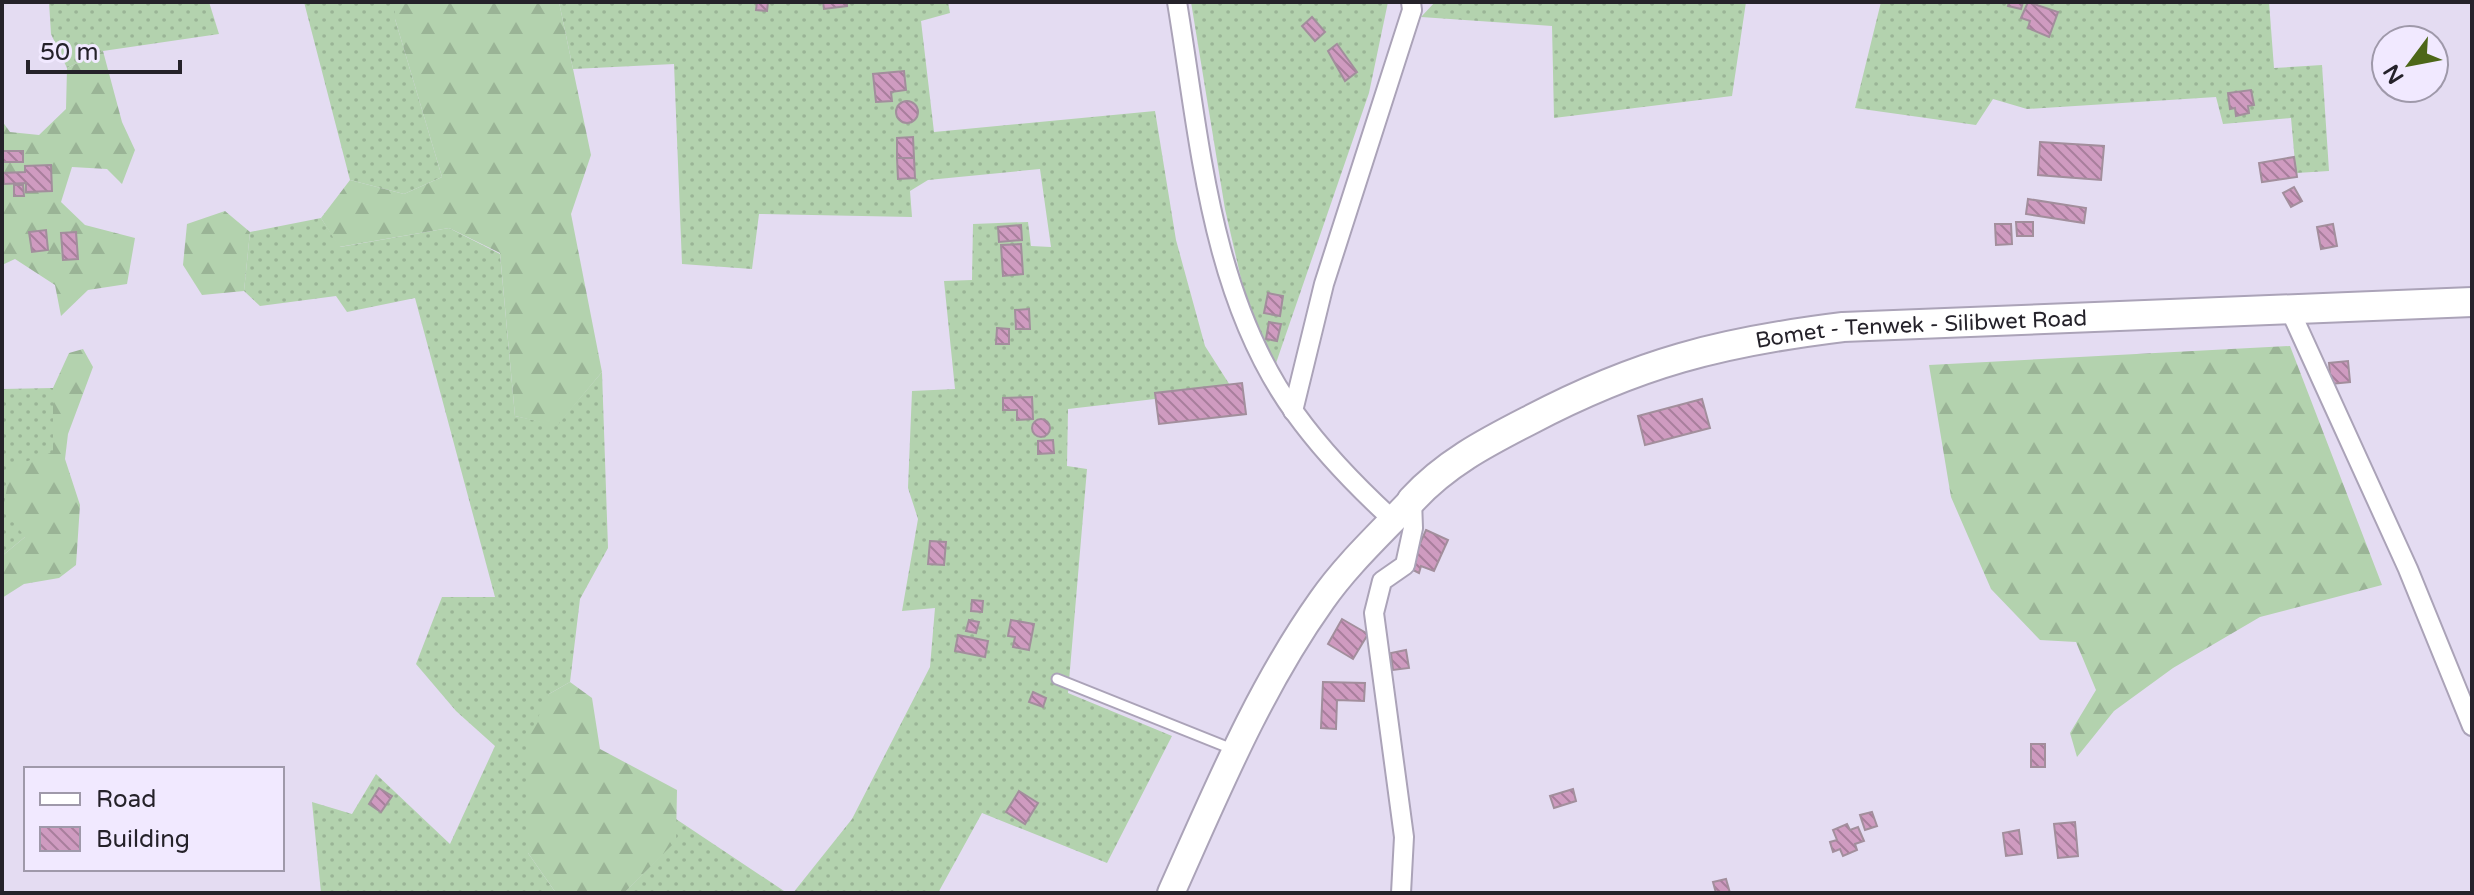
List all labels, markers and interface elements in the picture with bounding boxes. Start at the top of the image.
scale bar [28,24,180,74]
north arrow [2370,24,2450,104]
text: 50 m [40,38,98,67]
text: N [2378,60,2410,88]
street label: Bomet - Tenwek - Silibwet Road [1753,305,2088,354]
legend [24,767,284,871]
text: Road [96,785,156,814]
text: Building [96,825,190,854]

